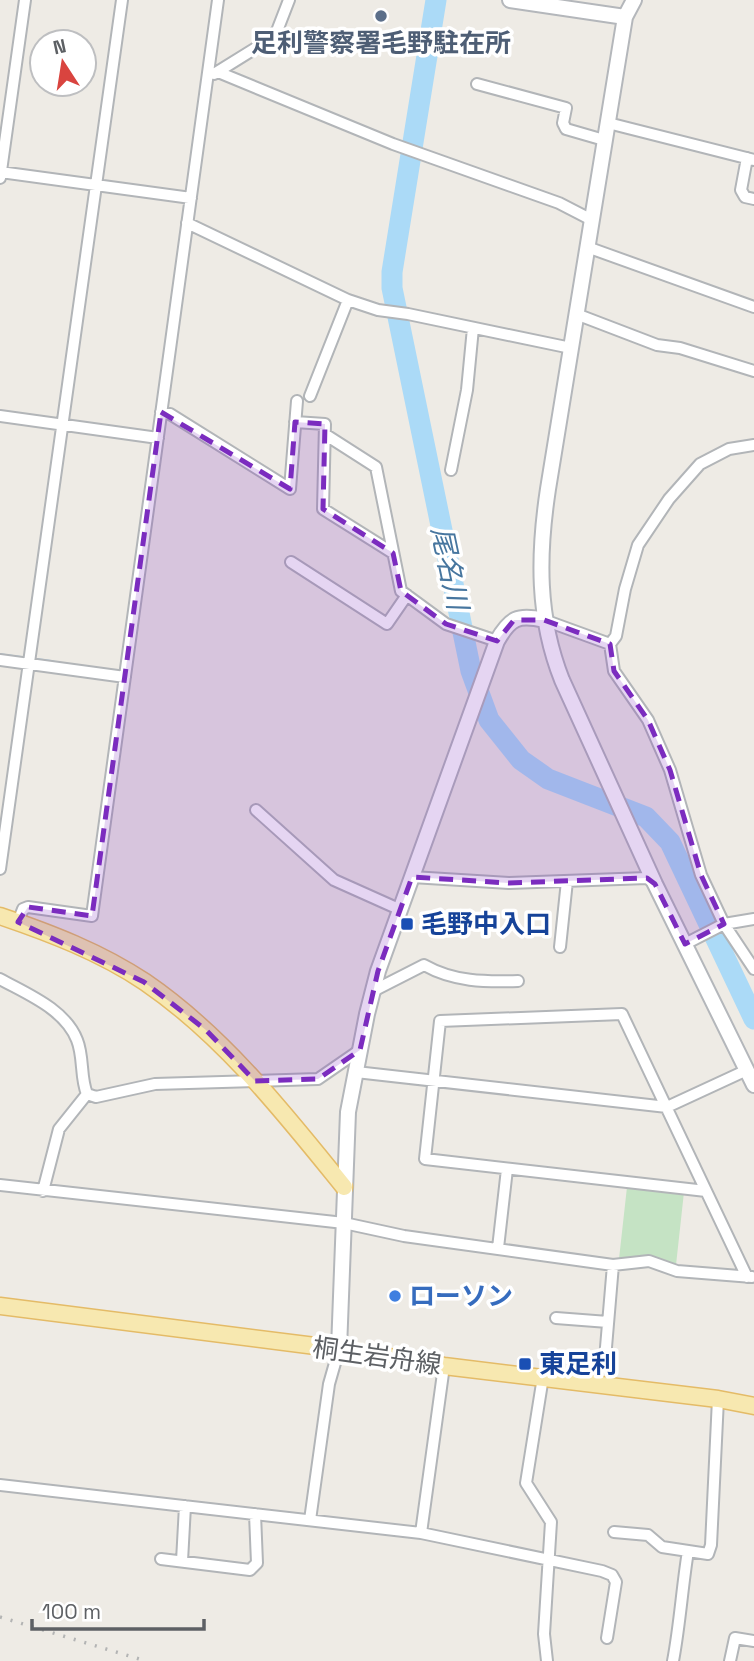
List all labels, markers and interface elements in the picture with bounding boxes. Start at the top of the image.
marker: 足利警察署毛野駐在所 [373,8,389,24]
place label: 足利警察署毛野駐在所 [251,26,511,60]
north arrow [28,28,98,98]
text: N [51,33,68,60]
water label: 尾名川 [424,523,477,616]
place label: 毛野中入口 [421,907,551,941]
marker: 毛野中入口 [399,916,415,932]
place label: ローソン [409,1279,513,1313]
marker: ローソン [387,1288,403,1304]
street label: 桐生岩舟線 [310,1330,444,1382]
place label: 東足利 [539,1347,617,1381]
marker: 東足利 [517,1356,533,1372]
scale bar [32,1588,203,1632]
text: 100 m [42,1598,101,1625]

